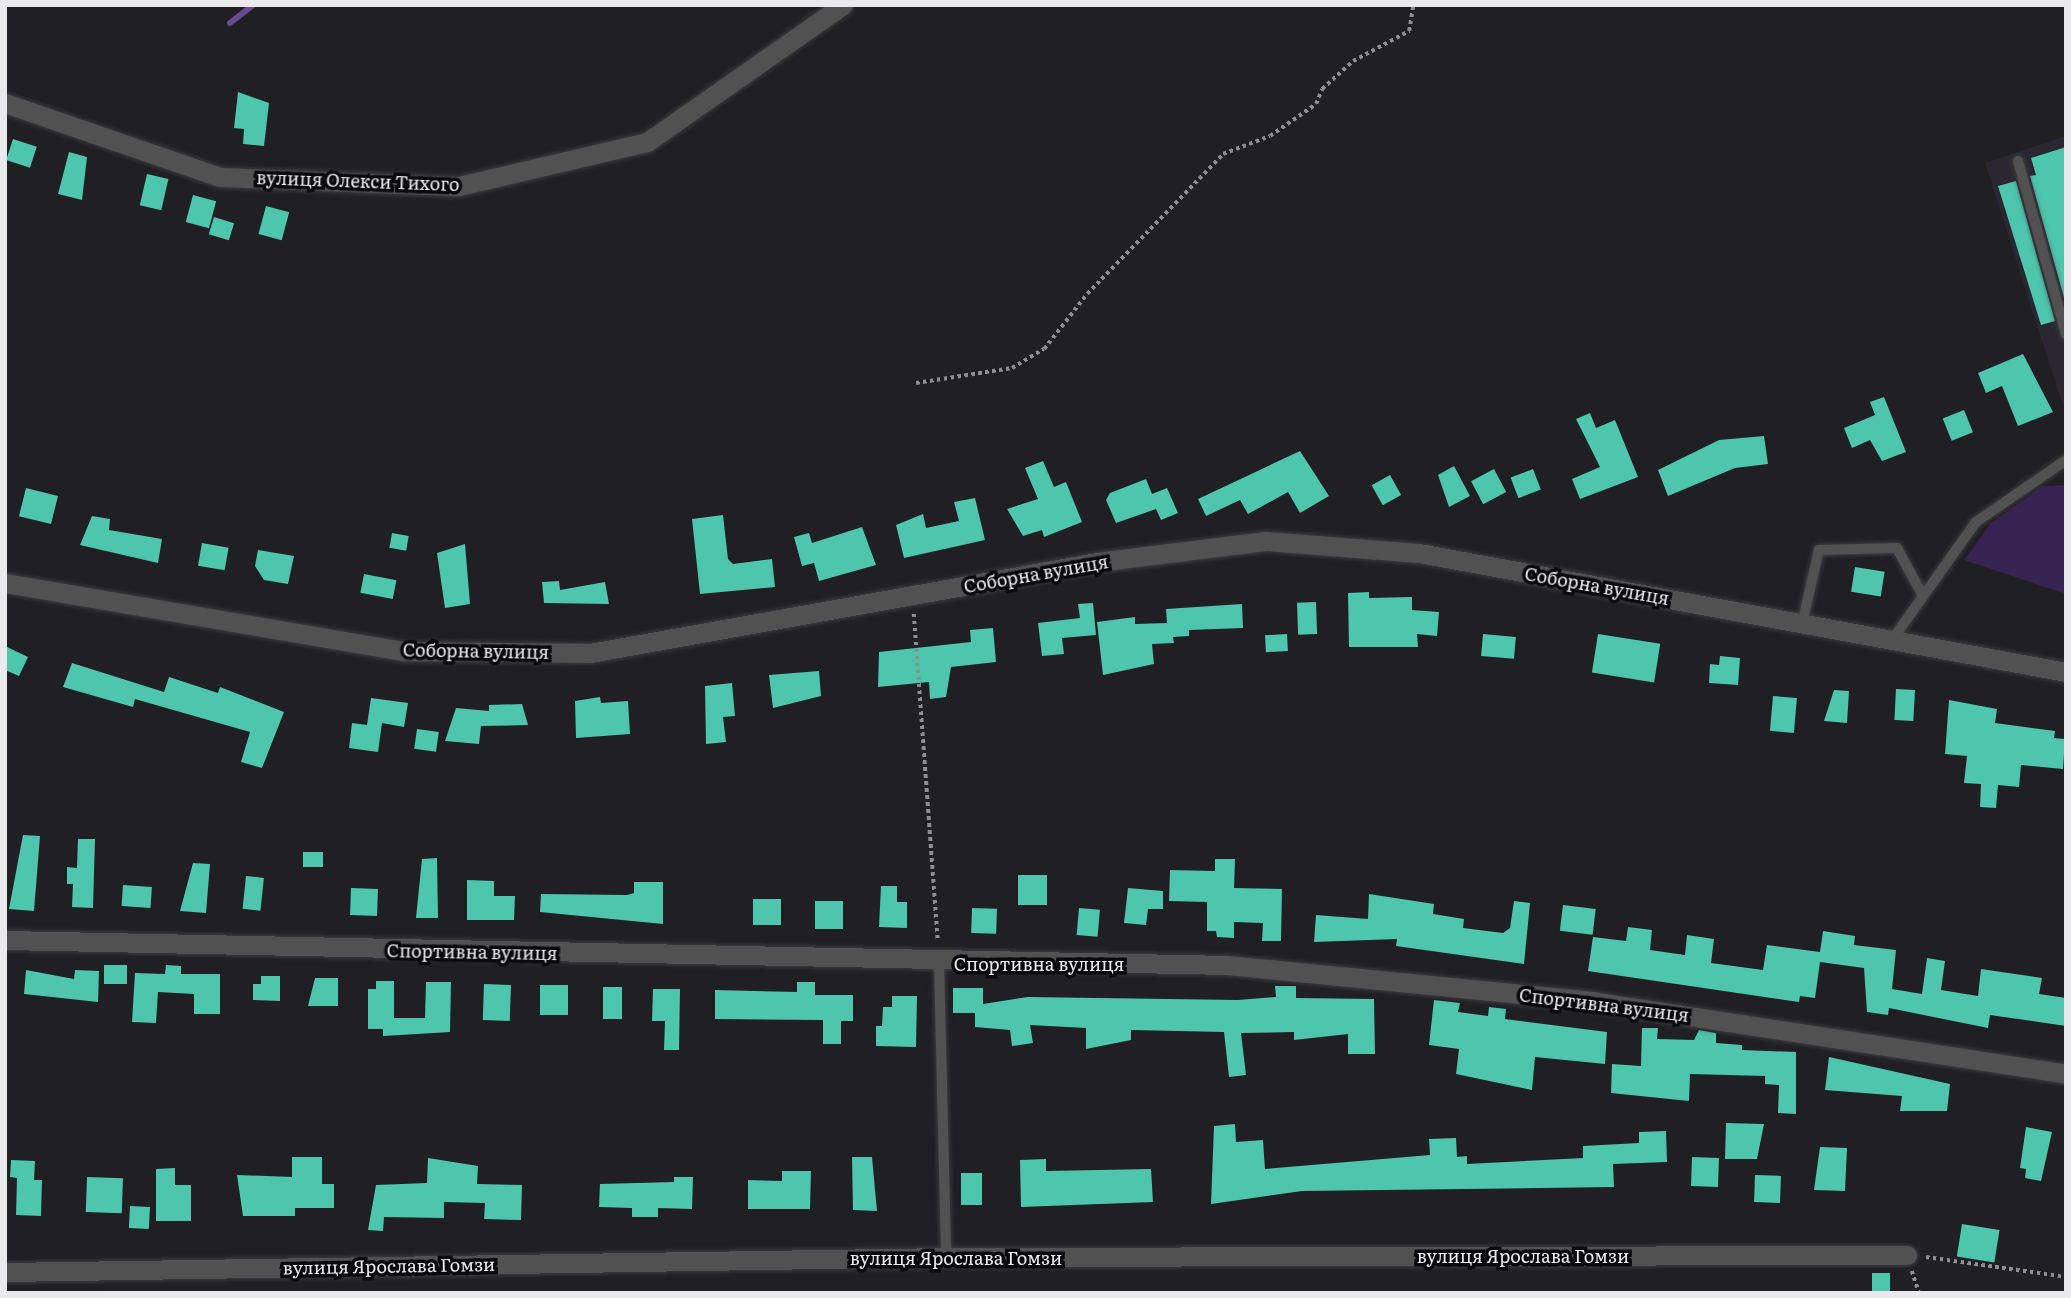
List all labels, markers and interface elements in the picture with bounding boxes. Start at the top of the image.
street label: вулиця Олекси Тихого [256,167,460,195]
street label: Соборна вулиця [962,551,1110,597]
street label: Соборна вулиця [1523,563,1671,609]
street label: Соборна вулиця [403,639,549,663]
street label: Спортивна вулиця [386,940,558,964]
street label: Спортивна вулиця [954,953,1124,975]
street label: Спортивна вулиця [1518,984,1690,1026]
street label: вулиця Ярослава Гомзи [1417,1245,1629,1267]
street label: вулиця Ярослава Гомзи [850,1247,1062,1269]
street label: вулиця Ярослава Гомзи [283,1253,495,1279]

